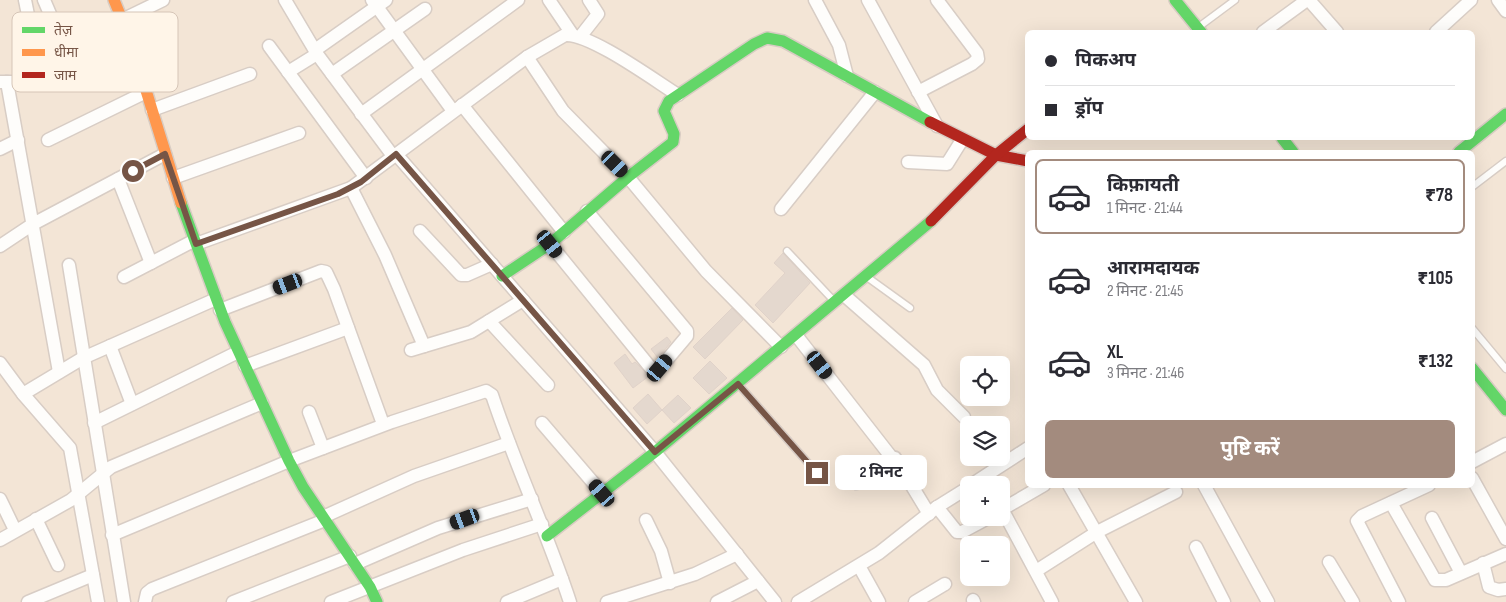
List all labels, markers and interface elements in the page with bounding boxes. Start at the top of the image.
legend [12,12,178,92]
text: तेज़ [54,21,73,39]
text: धीमा [54,44,79,61]
text: पिकअप [1075,49,1136,72]
text: जाम [54,67,77,84]
text: ड्रॉप [1075,97,1103,120]
car [599,148,630,180]
route start [122,160,144,182]
icon: car [1047,174,1092,219]
text: किफ़ायती [1107,174,1179,197]
text: ₹78 [1425,184,1453,207]
text: 1 मिनट · 21:44 [1107,199,1183,218]
car [534,228,565,260]
icon: car [1047,257,1092,302]
text: आरामदायक [1107,257,1199,280]
text: ₹105 [1417,267,1453,290]
car [271,272,304,296]
text: 2 मिनट · 21:45 [1107,282,1183,301]
icon: car [1047,340,1092,385]
text: XL [1107,341,1123,364]
car [804,349,835,381]
text: ₹132 [1418,350,1453,373]
car [644,352,675,384]
map controls [960,356,1010,586]
button: locate [960,356,1010,406]
text: 3 मिनट · 21:46 [1107,364,1184,383]
button: layers [960,416,1010,466]
button: पुष्टि करें [1045,420,1455,478]
callout: 2 मिनट [834,456,927,490]
route end [806,462,828,484]
text: 2 मिनट [859,463,903,482]
button: + [960,476,1010,526]
car [586,477,617,509]
car [448,507,481,531]
button: − [960,536,1010,586]

